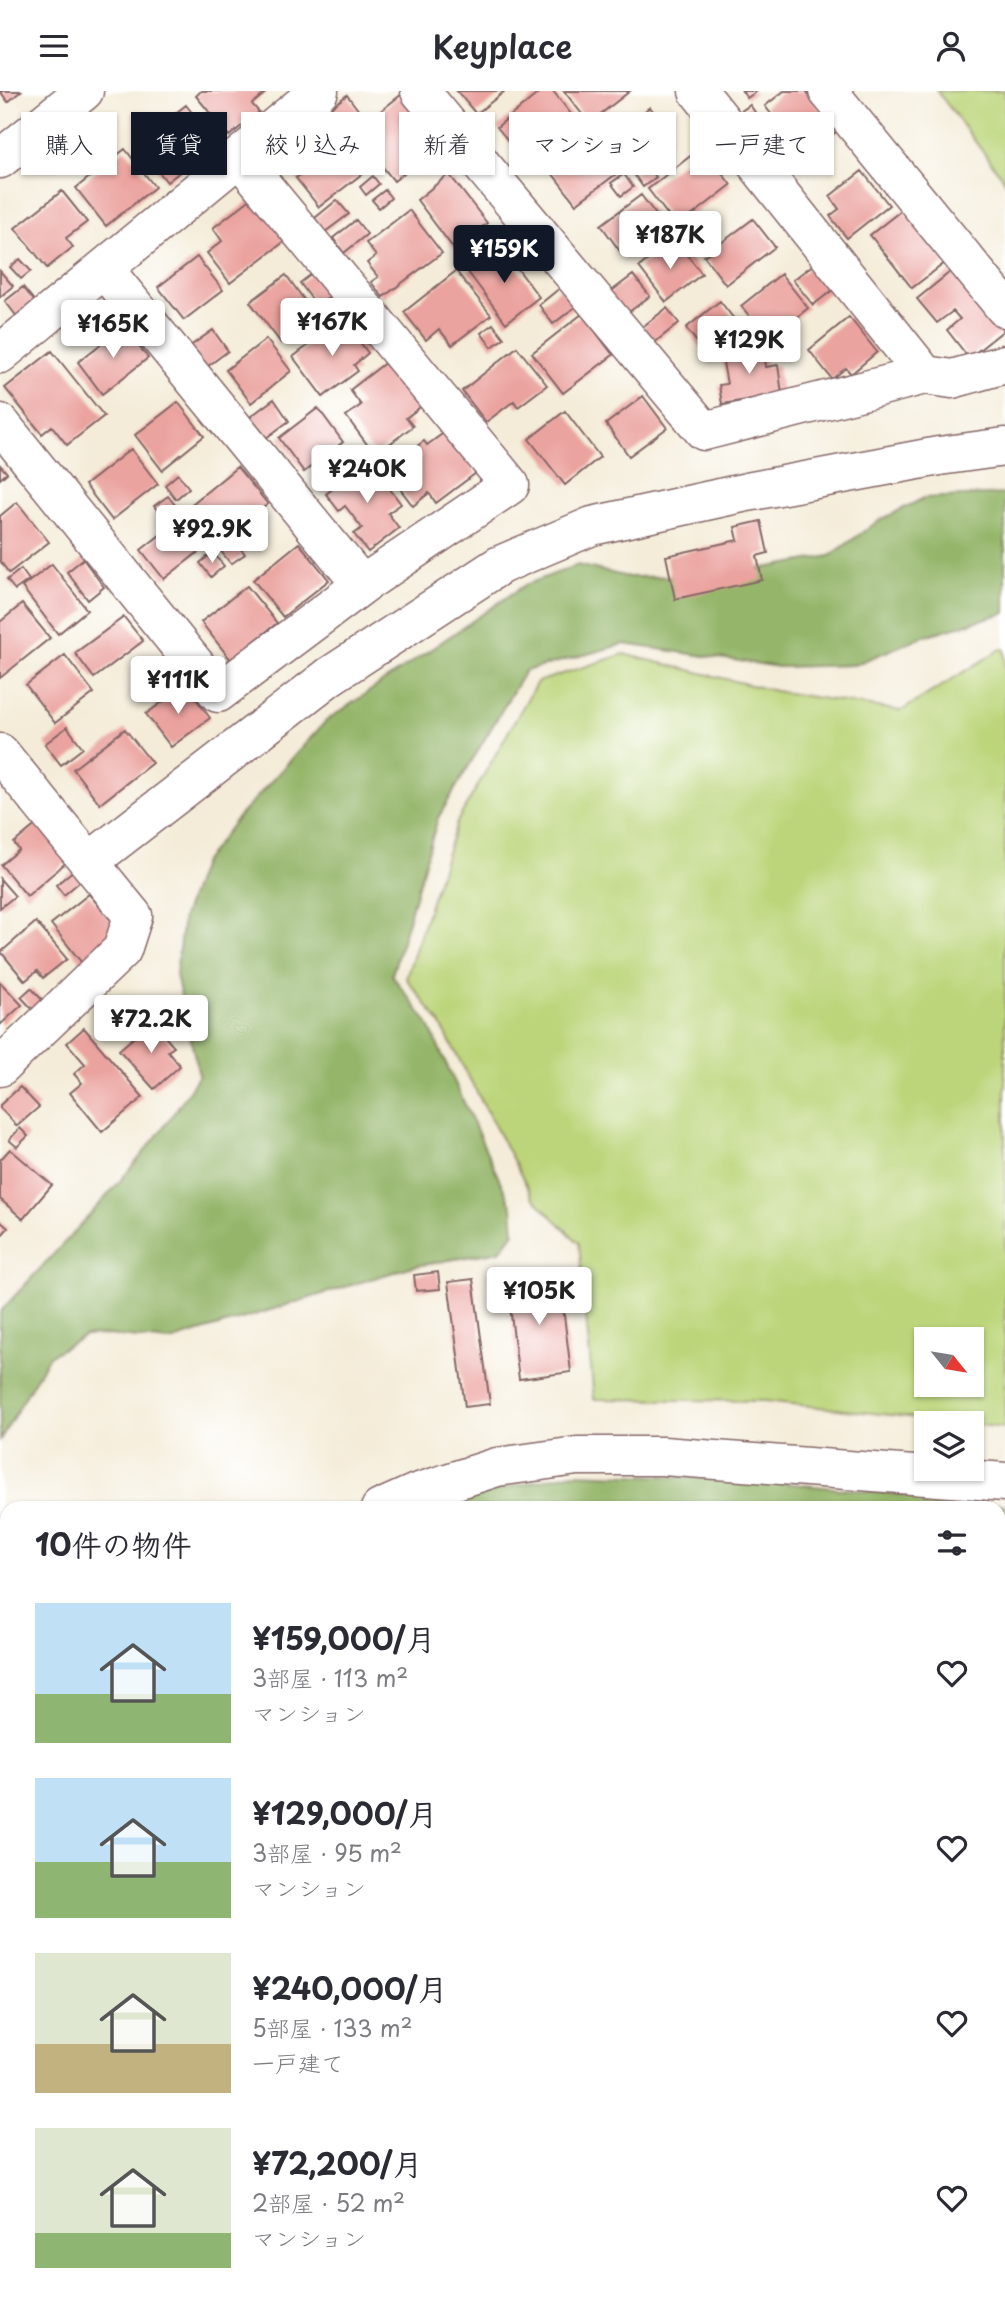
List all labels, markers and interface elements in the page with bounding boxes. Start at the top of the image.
text: Keyplace [433,22,572,70]
icon: menu [35,27,73,65]
icon: person [932,27,970,65]
chip: 購入 [21,112,117,175]
chip: 賃貸 [131,112,227,175]
chip: 絞り込み [241,112,385,175]
chip: 新着 [399,112,495,175]
chip: マンション [509,112,676,175]
chip: 一戸建て [690,112,834,175]
pin: ¥187K [621,211,719,271]
text: ¥187K [635,216,705,251]
pin: ¥159K [455,225,553,285]
text: ¥159K [469,230,539,265]
pin: ¥167K [283,299,381,358]
pin: ¥165K [64,301,162,360]
text: ¥167K [296,303,368,338]
text: ¥165K [77,305,149,340]
pin: ¥129K [700,317,798,376]
text: ¥129K [713,321,785,356]
pin: ¥240K [318,445,416,505]
text: ¥240K [327,450,407,485]
pin: ¥92.9K [155,505,269,565]
text: ¥92.9K [172,510,252,545]
pin: ¥111K [129,657,227,716]
text: ¥111K [147,661,209,696]
pin: ¥72.2K [94,995,208,1055]
text: ¥72.2K [110,1000,192,1035]
pin: ¥105K [490,1267,588,1327]
text: ¥105K [503,1272,575,1307]
north arrow [914,1327,984,1397]
map controls [914,1327,984,1481]
button: layers [914,1411,984,1481]
text: 10件の物件 [35,1521,192,1566]
icon: filters [933,1524,971,1562]
text: ¥159,000/月 [252,1615,435,1660]
icon: home [91,1631,175,1715]
icon: heart [933,1654,971,1692]
text: 3部屋 · 113 m² [252,1660,408,1695]
text: マンション [252,1695,366,1730]
text: ¥129,000/月 [252,1790,437,1835]
icon: home [91,1806,175,1890]
icon: heart [933,1829,971,1867]
text: 3部屋 · 95 m² [252,1835,402,1870]
text: マンション [252,1870,366,1905]
text: ¥240,000/月 [252,1965,448,2010]
icon: home [91,1981,175,2065]
icon: heart [933,2004,971,2042]
text: 5部屋 · 133 m² [252,2010,413,2045]
text: 一戸建て [252,2045,344,2080]
text: ¥72,200/月 [252,2140,423,2185]
icon: home [91,2156,175,2240]
icon: heart [933,2179,971,2217]
text: 2部屋 · 52 m² [252,2185,405,2220]
text: マンション [252,2220,366,2255]

